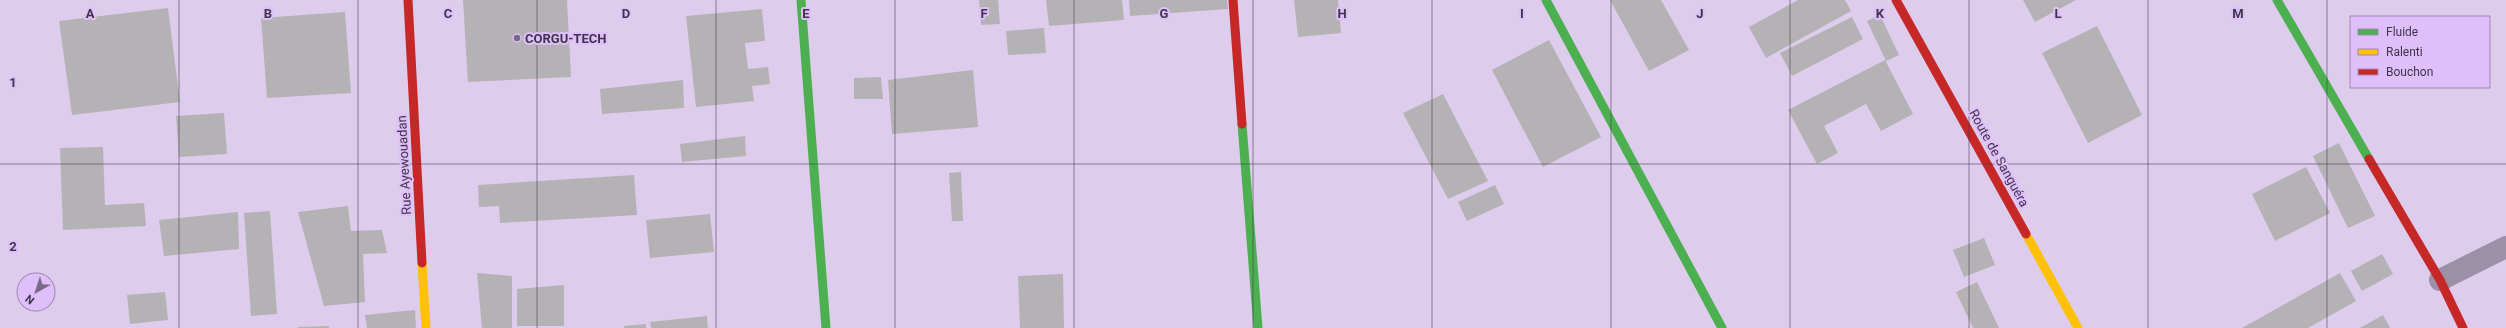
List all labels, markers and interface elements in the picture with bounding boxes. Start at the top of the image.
text: A [86,6,95,21]
text: B [264,6,272,21]
text: C [444,6,453,21]
text: D [622,6,630,21]
text: E [802,6,810,21]
text: F [980,6,988,21]
text: G [1160,6,1169,21]
text: H [1337,6,1347,21]
text: I [1520,6,1524,21]
text: J [1696,6,1704,21]
text: K [1876,6,1885,21]
text: L [2054,6,2062,21]
text: M [2232,6,2244,21]
legend [2350,16,2490,88]
text: Fluide [2386,25,2418,39]
place label: CORGU-TECH [525,31,606,46]
marker: CORGU-TECH [512,33,522,43]
text: Ralenti [2386,45,2423,59]
text: Bouchon [2386,65,2433,79]
text: 1 [9,75,17,90]
street label: Route de Sanguéra [1966,107,2032,209]
street label: Rue Ayewouadan [394,115,414,215]
text: 2 [9,239,17,254]
north arrow [16,272,56,312]
text: N [23,292,37,307]

